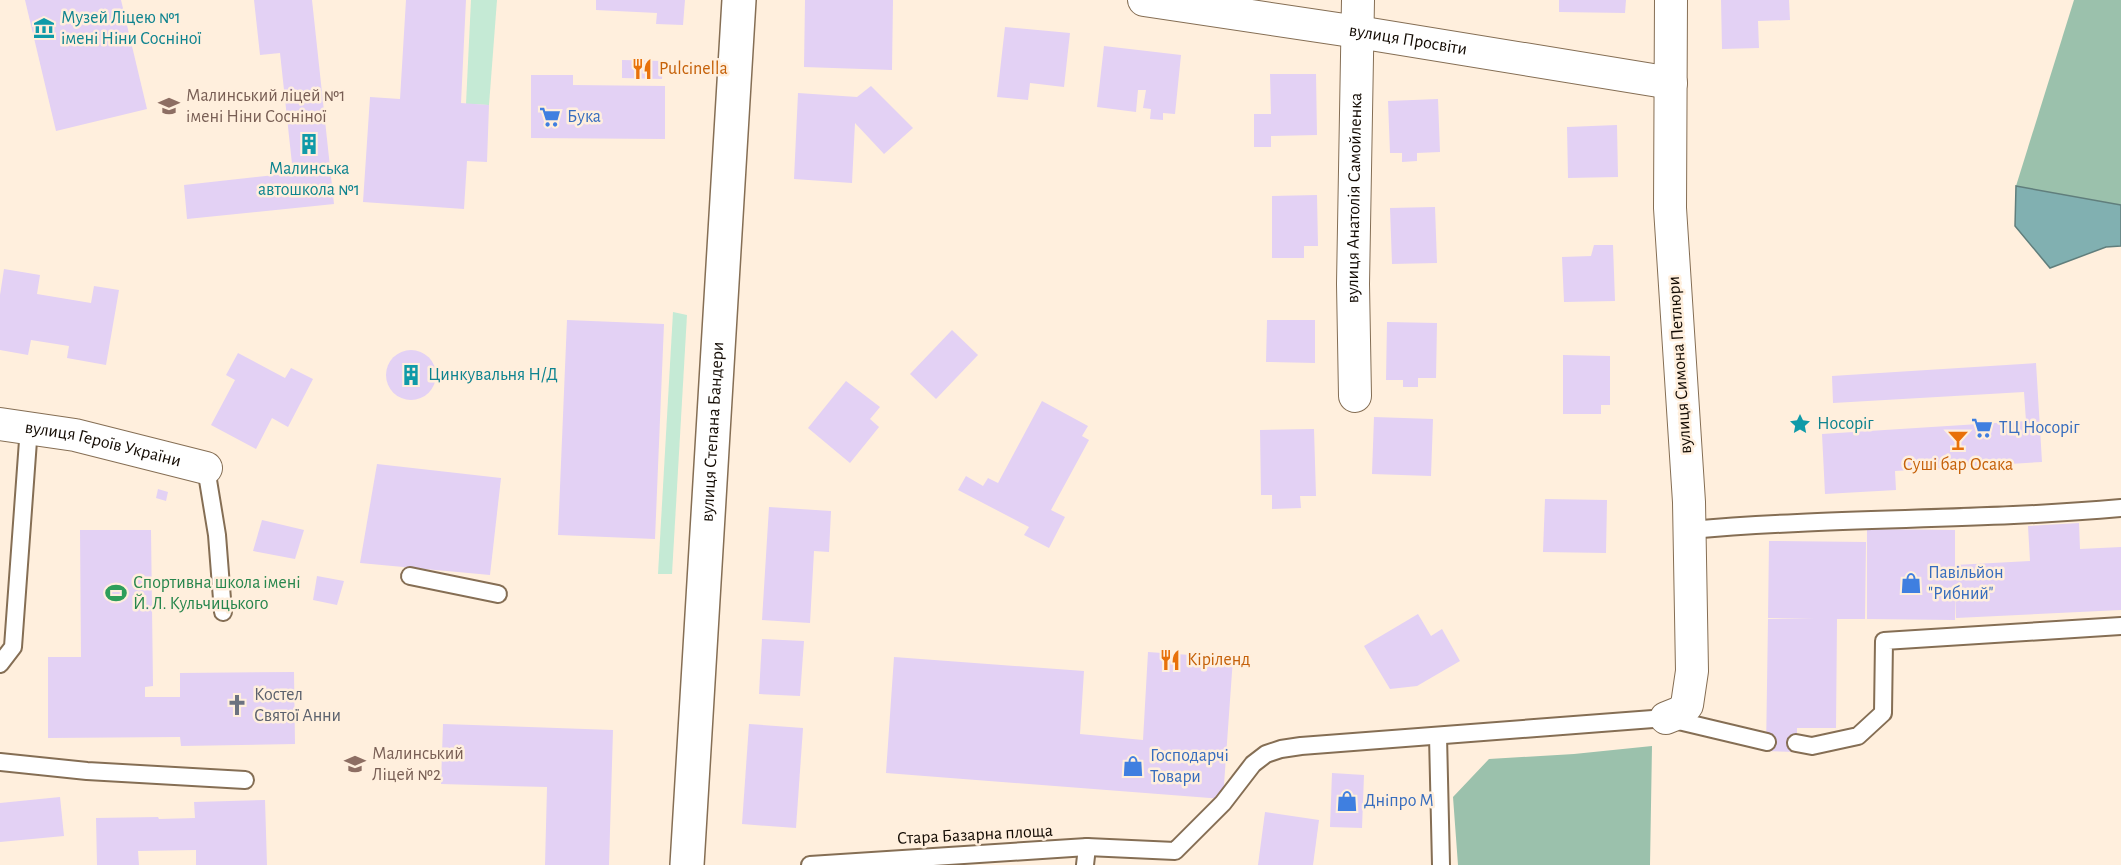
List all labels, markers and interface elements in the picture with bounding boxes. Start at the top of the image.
place label: Музей Ліцею №1 імені Ніни Сосніної [61,9,202,48]
museum icon: Музей Ліцею №1 імені Ніни Сосніної [32,16,56,40]
street label: вулиця Просвіти [1348,22,1468,59]
restaurant icon: Pulcinella [630,57,654,81]
place label: Pulcinella [659,60,728,78]
place label: Малинський ліцей №1 імені Ніни Сосніної [186,87,346,126]
street label: вулиця Анатолія Самойленка [1344,93,1365,303]
school or university icon: Малинський ліцей №1 імені Ніни Сосніної [157,94,181,118]
supermarket icon: Бука [538,105,562,129]
place label: Бука [567,108,601,126]
building icon: Малинська автошкола №1 [297,132,321,156]
place label: Малинська автошкола №1 [258,160,360,199]
street label: вулиця Симона Петлюри [1665,275,1695,455]
street label: вулиця Степана Бандери [699,341,727,523]
building icon: Цинкувальня Н/Д [399,363,423,387]
place label: Цинкувальня Н/Д [428,366,558,384]
place icon: Носоріг [1788,412,1812,436]
place label: Носоріг [1817,415,1874,433]
supermarket icon: ТЦ Носоріг [1970,416,1994,440]
street label: вулиця Героїв України [24,419,183,470]
place label: ТЦ Носоріг [1999,419,2080,437]
bar icon: Суші бар Осака [1946,428,1970,452]
place label: Суші бар Осака [1903,455,2013,474]
place label: Павільйон "Рибний" [1928,564,2004,603]
shop icon: Павільйон "Рибний" [1899,571,1923,595]
place label: Спортивна школа імені Й. Л. Кульчицького [133,574,301,613]
sports icon: Спортивна школа імені Й. Л. Кульчицького [104,581,128,605]
restaurant icon: Кіріленд [1158,648,1182,672]
place label: Кіріленд [1187,651,1250,669]
place label: Костел Святої Анни [254,686,341,725]
church icon: Костел Святої Анни [225,693,249,717]
place label: Малинський Ліцей №2 [372,745,464,784]
place label: Господарчі Товари [1150,747,1229,786]
school or university icon: Малинський Ліцей №2 [343,752,367,776]
shop icon: Господарчі Товари [1121,754,1145,778]
shop icon: Дніпро М [1335,789,1359,813]
place label: Дніпро М [1364,792,1434,810]
street label: Стара Базарна площа [896,822,1054,848]

